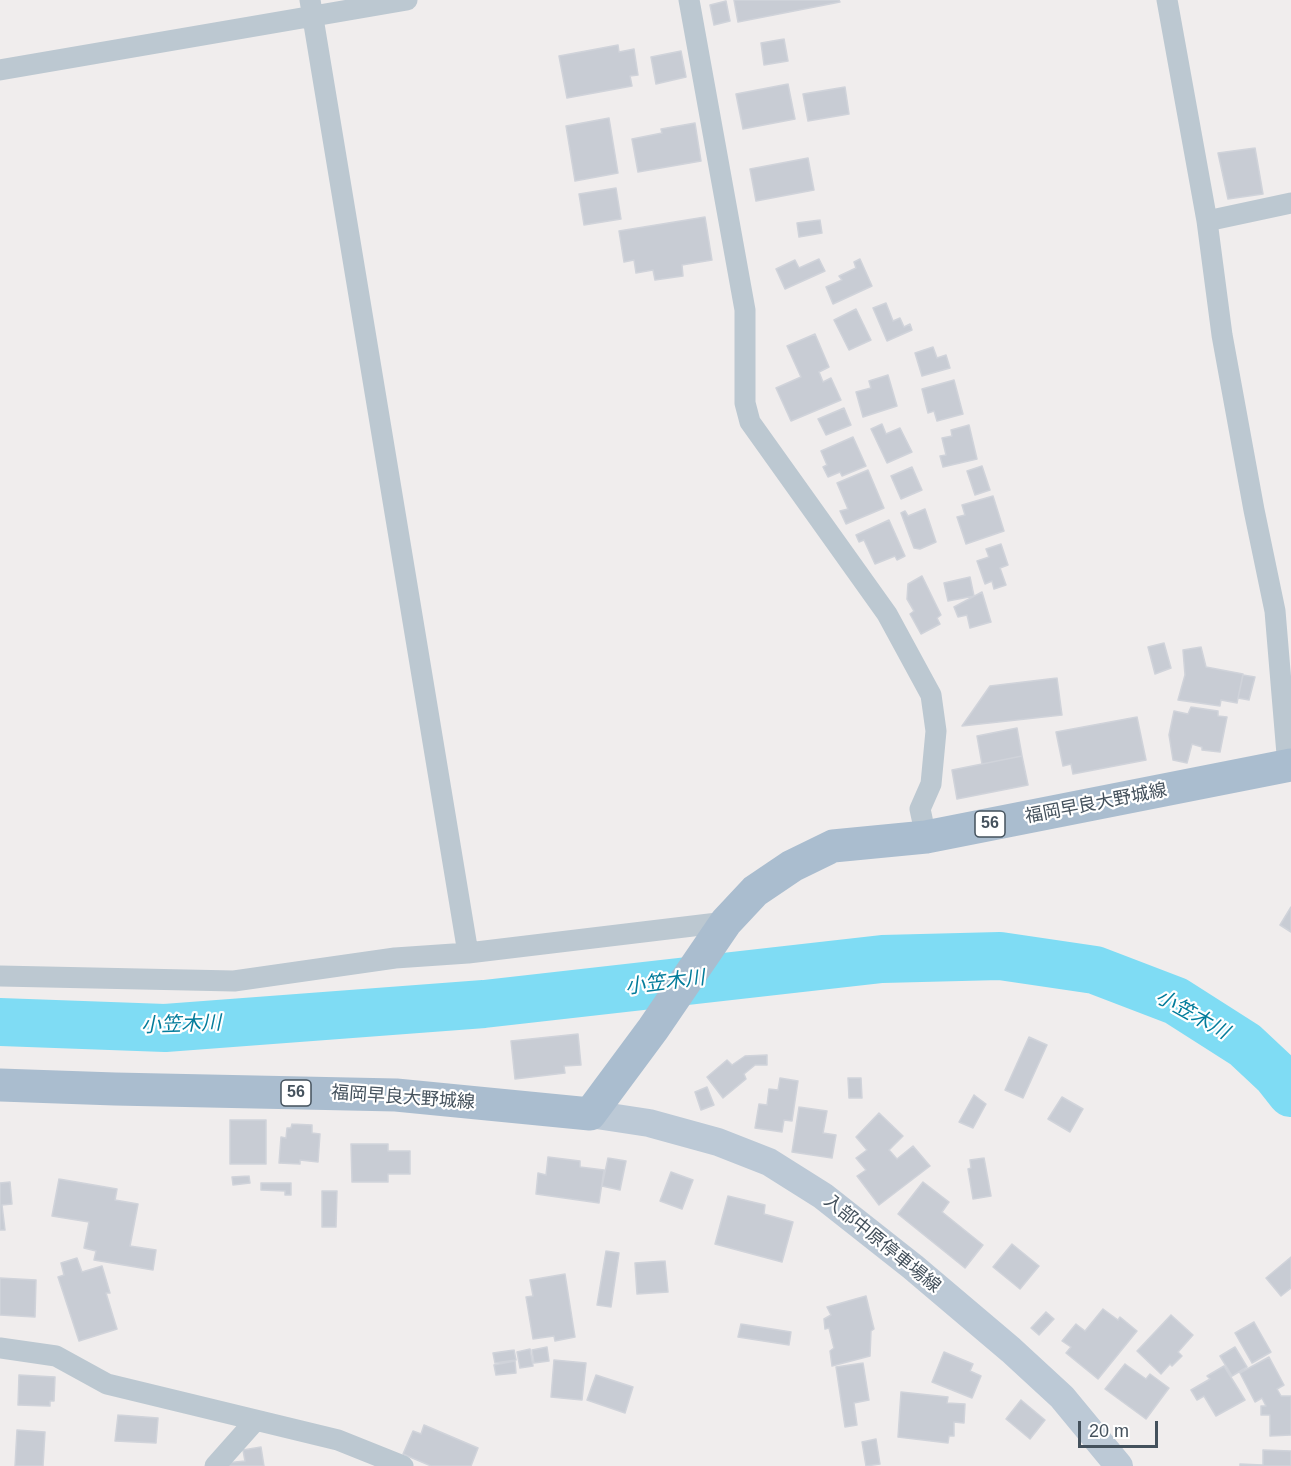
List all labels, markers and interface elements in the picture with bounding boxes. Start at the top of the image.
street label: 福岡早良大野城線 [1023,780,1169,828]
road number: 56 [975,811,1005,837]
water label: 小笠木川 [624,966,706,1000]
water label: 小笠木川 [1151,985,1233,1045]
water label: 小笠木川 [141,1012,221,1038]
road number: 56 [281,1080,311,1106]
street label: 福岡早良大野城線 [330,1082,476,1114]
street label: 入部中原停車場線 [819,1190,945,1298]
scale bar [1081,1409,1160,1447]
text: 20 m [1089,1421,1129,1441]

